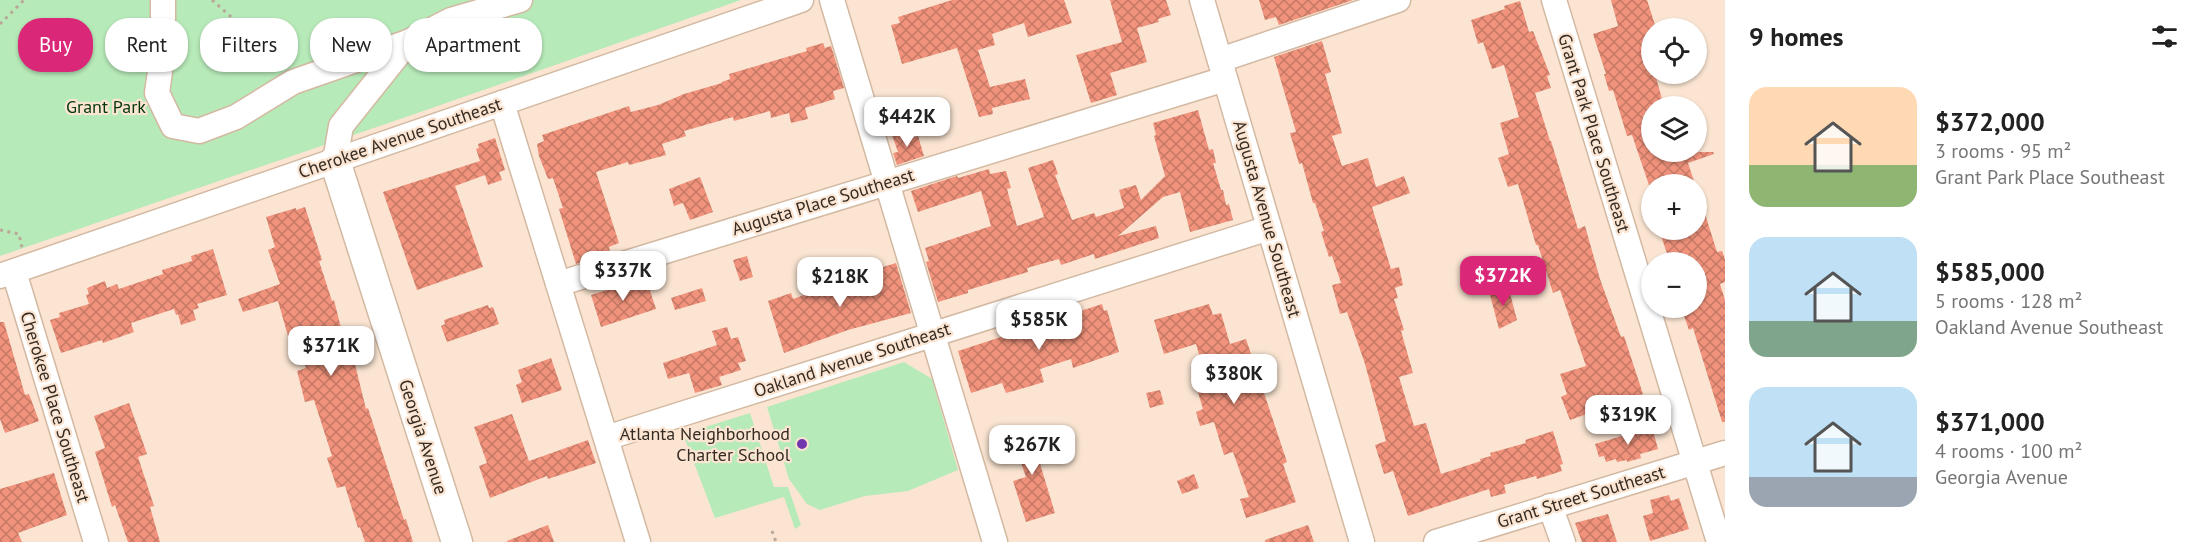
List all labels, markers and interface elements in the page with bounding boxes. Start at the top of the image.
chip: Buy [18,18,93,72]
chip: Rent [105,18,188,72]
chip: Filters [200,18,298,72]
chip: New [310,18,392,72]
chip: Apartment [404,18,542,72]
map controls [1641,18,1707,318]
button: locate [1641,18,1707,84]
text: 9 homes [1749,20,1844,53]
icon: filters [2148,20,2181,53]
street label: Grant Park Place Southeast [1553,31,1636,235]
street label: Cherokee Avenue Southeast [295,92,504,183]
park label: Grant Park [66,95,146,118]
button: layers [1641,96,1707,162]
pin: $442K [865,97,949,148]
text: $442K [878,103,936,129]
text: $372,000 [1935,105,2045,138]
icon: home [1797,111,1869,183]
street label: Augusta Avenue Southeast [1228,118,1307,320]
text: 3 rooms · 95 m² [1935,138,2071,164]
street label: Augusta Place Southeast [729,163,917,240]
text: Grant Park Place Southeast [1935,164,2165,190]
button: + [1641,174,1707,240]
pin: $337K [581,251,665,302]
button: − [1641,252,1707,318]
text: $585,000 [1935,255,2045,288]
pin: $372K [1461,256,1545,307]
text: $337K [594,257,652,283]
pin: $218K [798,257,882,308]
icon: home [1797,261,1869,333]
text: $372K [1474,262,1532,288]
text: $218K [811,263,869,289]
text: 5 rooms · 128 m² [1935,288,2082,314]
pin: $585K [997,300,1081,351]
text: $585K [1010,306,1068,332]
street label: Cherokee Place Southeast [15,308,96,505]
text: Oakland Avenue Southeast [1935,314,2163,340]
street label: Oakland Avenue Southeast [751,317,953,402]
pin: $371K [289,326,373,377]
text: $371K [302,332,360,358]
pin: $380K [1192,354,1276,405]
text: $380K [1205,360,1263,386]
street label: Georgia Avenue [394,376,453,497]
pin: $319K [1586,395,1670,446]
text: $319K [1599,401,1657,427]
text: $371,000 [1935,405,2045,438]
icon: home [1797,411,1869,483]
place label: Atlanta Neighborhood Charter School [620,422,791,466]
pin: $267K [990,425,1074,476]
text: $267K [1003,431,1061,457]
marker: Atlanta Neighborhood Charter School [795,437,809,451]
text: 4 rooms · 100 m² [1935,438,2082,464]
street label: Grant Street Southeast [1494,460,1668,533]
text: Georgia Avenue [1935,464,2068,490]

